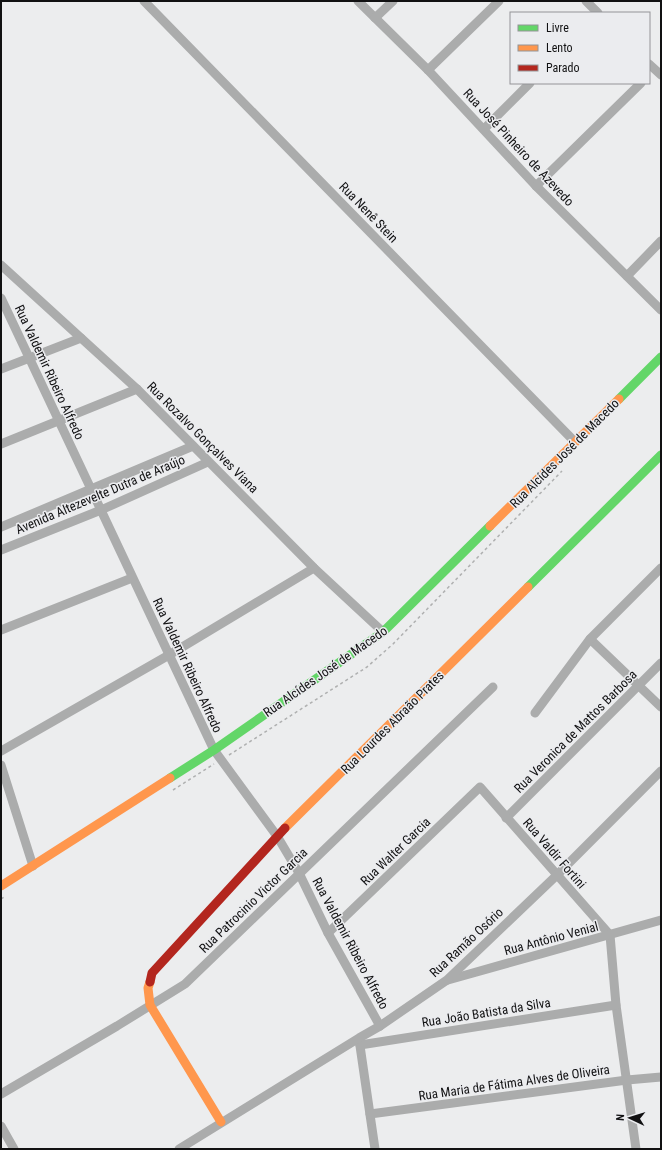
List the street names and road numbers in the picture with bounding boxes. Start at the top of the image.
street label: Rua José Pinheiro de Azevedo [460,86,577,209]
street label: Rua Nenê Stein [336,179,401,246]
street label: Rua Valdemir Ribeiro Alfredo [12,302,87,442]
street label: Rua Rozalvo Gonçalves Viana [144,379,261,496]
street label: Rua Alcídes José de Macedo [507,396,622,511]
street label: Avenida Altezevelte Dutra de Araújo [13,452,187,537]
street label: Rua Valdemir Ribeiro Alfredo [150,595,225,735]
street label: Rua Alcídes José de Macedo [260,623,390,720]
street label: Rua Veronica de Mattos Barbosa [511,667,640,796]
street label: Rua Lourdes Abraão Prates [338,668,447,777]
street label: Rua Walter Garcia [357,814,433,888]
street label: Rua Valdir Fortini [520,815,589,891]
street label: Rua Patrocinio Victor Garcia [196,845,310,956]
street label: Rua Valdemir Ribeiro Alfredo [309,875,392,1012]
street label: Rua Ramão Osório [427,905,506,980]
street label: Rua Antônio Venial [502,919,600,958]
street label: Rua João Batista da Silva [421,995,552,1030]
street label: Rua Maria de Fátima Alves de Oliveira [417,1062,611,1103]

